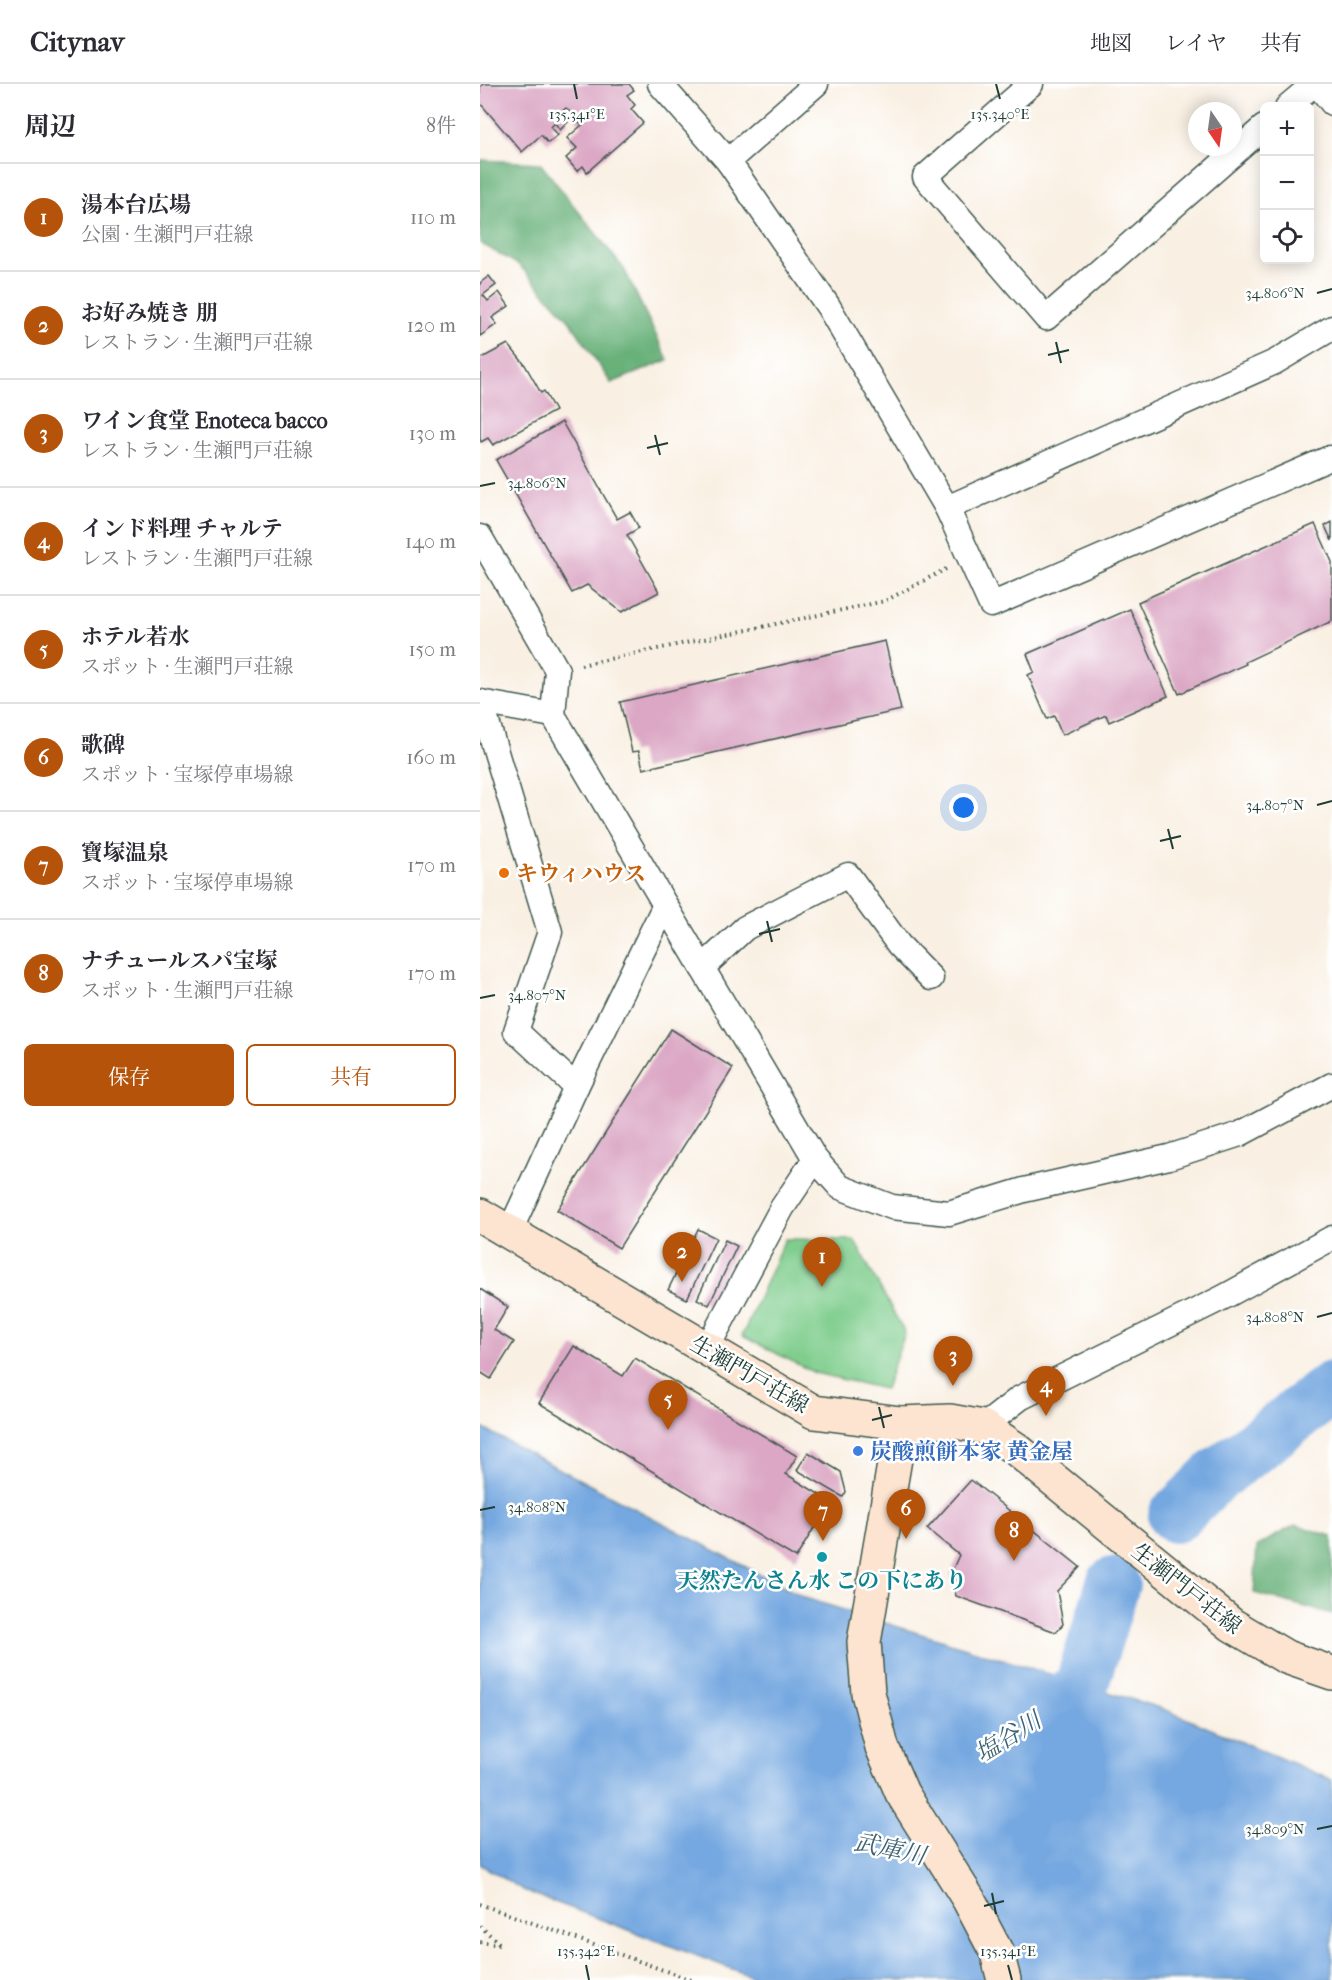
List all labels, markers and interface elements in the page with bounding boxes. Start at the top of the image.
text: Citynav [30,25,124,58]
text: 地図 [1090,31,1132,55]
text: レイヤ [1165,31,1227,55]
text: 共有 [1260,31,1302,55]
north arrow [1188,102,1242,156]
map controls [1260,102,1314,264]
button: + [1260,102,1314,156]
text: 135.341°E [549,105,605,123]
text: 135.340°E [971,105,1029,123]
text: 周辺 [24,111,76,142]
text: 8件 [426,114,456,137]
button: − [1260,156,1314,210]
text: 湯本台広場 [81,192,191,218]
text: 1 [40,206,47,229]
text: 110 m [410,206,456,229]
button: locate [1260,210,1314,264]
text: 公園 · 生瀬門戸荘線 [81,223,254,246]
text: 34.806°N [1245,284,1305,302]
text: お好み焼き 朋 [81,300,218,326]
text: 2 [38,314,49,337]
text: 120 m [407,314,456,337]
text: レストラン · 生瀬門戸荘線 [81,331,313,354]
text: ワイン食堂 Enoteca bacco [81,408,328,434]
text: 3 [39,422,48,445]
text: 130 m [409,422,456,445]
text: レストラン · 生瀬門戸荘線 [81,439,313,462]
text: 34.806°N [507,474,567,492]
text: インド料理 チャルテ [81,516,283,542]
text: 4 [38,530,49,553]
text: 140 m [405,530,456,553]
text: レストラン · 生瀬門戸荘線 [81,547,313,570]
text: ホテル若水 [81,624,190,650]
text: 5 [39,638,48,661]
text: 150 m [408,638,456,661]
text: スポット · 生瀬門戸荘線 [81,655,294,678]
text: 歌碑 [81,732,125,758]
text: 6 [38,746,49,769]
text: 160 m [406,746,456,769]
text: スポット · 宝塚停車場線 [81,763,294,786]
your location [949,793,978,822]
text: 34.807°N [1246,796,1305,814]
text: 寶塚温泉 [81,840,169,866]
text: 7 [39,854,48,877]
text: 170 m [407,854,456,877]
place label: キウィハウス [516,861,646,887]
marker: キウィハウス [497,866,511,880]
text: スポット · 宝塚停車場線 [81,871,294,894]
text: ナチュールスパ宝塚 [81,948,277,974]
text: 8 [38,962,49,985]
text: 170 m [407,962,456,985]
text: スポット · 生瀬門戸荘線 [81,979,294,1002]
text: 34.807°N [508,986,567,1004]
button: 保存 [24,1044,234,1106]
button: 共有 [246,1044,456,1106]
pin: 2 [662,1232,702,1282]
pin: 1 [802,1238,842,1287]
text: 34.808°N [1246,1308,1305,1326]
street label: 生瀬門戸荘線 [686,1331,813,1419]
pin: 3 [934,1336,972,1386]
pin: 4 [1026,1366,1066,1416]
pin: 5 [648,1380,687,1430]
place label: 炭酸煎餅本家 黄金屋 [870,1439,1073,1465]
marker: 炭酸煎餅本家 黄金屋 [851,1444,865,1458]
pin: 6 [886,1490,926,1539]
pin: 7 [804,1492,842,1541]
text: 34.808°N [508,1498,567,1516]
pin: 8 [994,1512,1034,1561]
street label: 生瀬門戸荘線 [1126,1538,1246,1640]
marker: 天然たんさん水 この下にあり [815,1550,829,1564]
place label: 天然たんさん水 この下にあり [677,1568,967,1594]
water label: 塩谷川 [970,1704,1048,1768]
text: 34.809°N [1246,1820,1305,1838]
water label: 武庫川 [852,1828,931,1871]
text: 135.342°E [557,1942,615,1960]
text: 135.341°E [980,1942,1036,1960]

